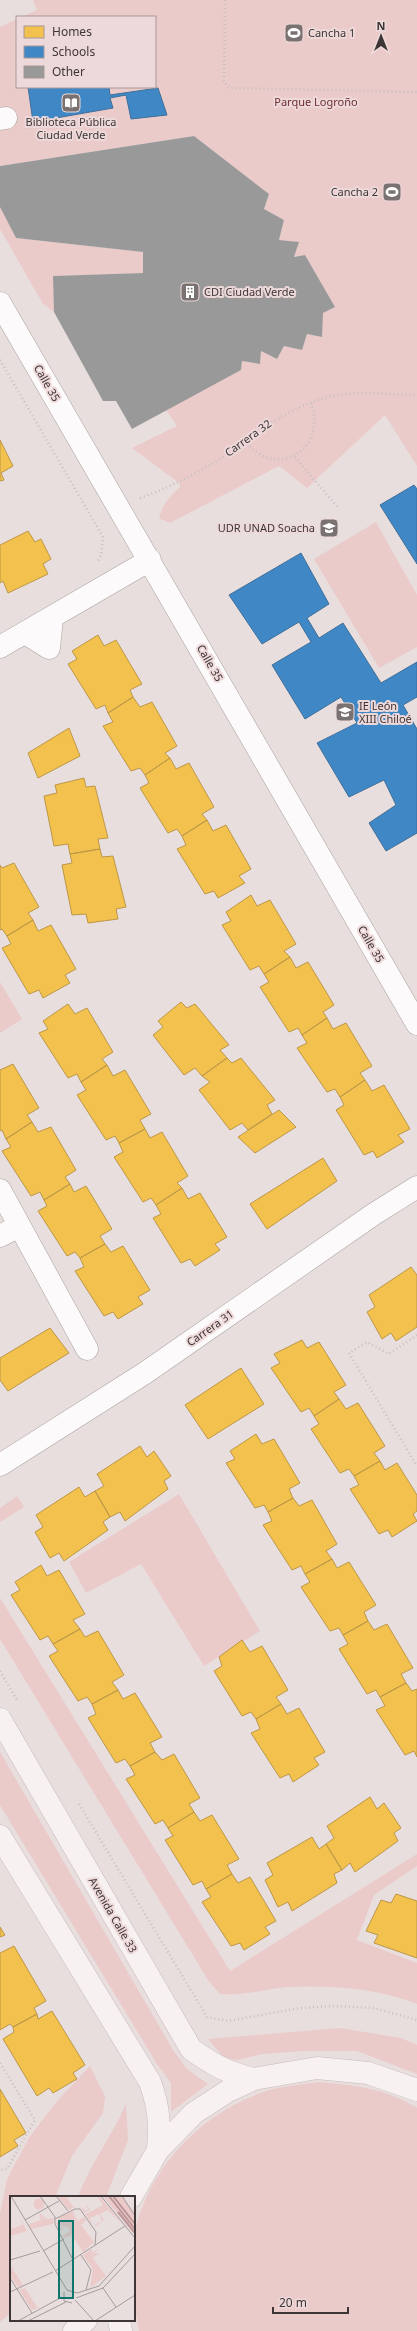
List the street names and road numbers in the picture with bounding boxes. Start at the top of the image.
street label: Calle 35 [31,361,64,404]
street label: Carrera 32 [221,416,274,460]
street label: Calle 35 [194,641,227,684]
street label: Calle 35 [355,922,388,965]
street label: Carrera 31 [183,1306,236,1349]
street label: Avenida Calle 33 [86,1874,141,1955]

